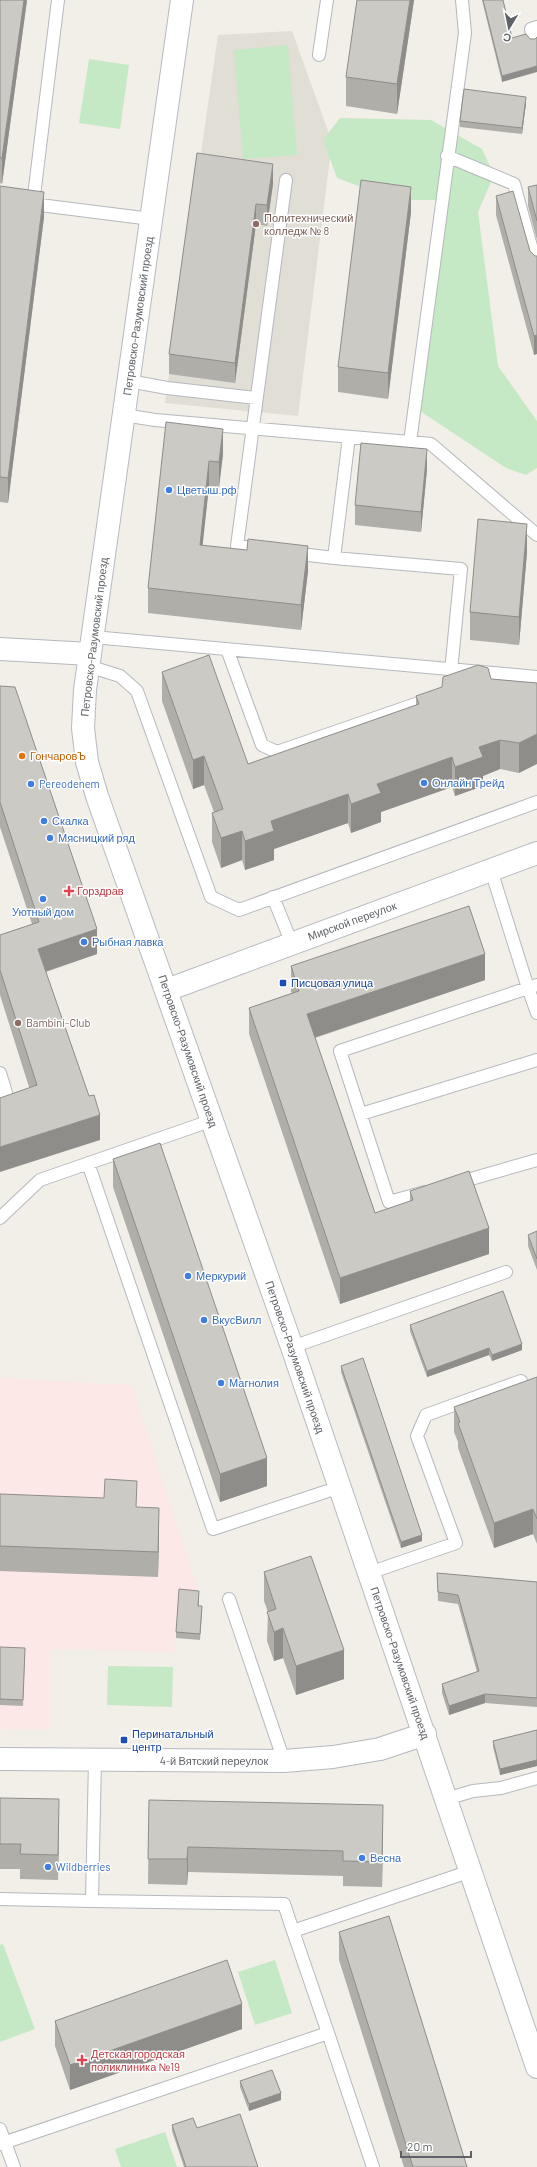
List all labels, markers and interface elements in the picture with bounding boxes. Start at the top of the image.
north arrow [489,8,529,48]
text: С [502,31,512,45]
place label: Политехнический колледж № 8 [264,211,353,237]
marker: Политехнический колледж № 8 [251,219,261,229]
street label: Петровско-Разумовский проезд [120,235,155,396]
place label: Цветыш.рф [177,483,237,496]
marker: Цветыш.рф [164,485,174,495]
street label: Петровско-Разумовский проезд [77,556,110,717]
place label: ГончаровЪ [30,749,86,762]
marker: ГончаровЪ [17,751,27,761]
place label: Онлайн Трейд [432,776,505,789]
place label: Pereodenem [39,777,100,790]
marker: Онлайн Трейд [419,778,429,788]
marker: Pereodenem [26,779,36,789]
place label: Скалка [52,814,90,827]
marker: Скалка [39,816,49,826]
place label: Мясницкий ряд [58,831,135,844]
marker: Мясницкий ряд [45,833,55,843]
place label: Горздрав [77,884,124,897]
marker: Горздрав [64,886,74,896]
marker: Уютный дом [38,894,48,904]
street label: Мирской переулок [306,898,398,943]
place label: Уютный дом [12,905,74,918]
place label: Рыбная лавка [92,935,164,948]
marker: Рыбная лавка [79,937,89,947]
street label: Петровско-Разумовский проезд [156,973,221,1129]
place label: Писцовая улица [291,976,374,989]
marker: Писцовая улица [278,978,288,988]
place label: Bambini-Club [26,1016,91,1029]
marker: Bambini-Club [13,1018,23,1028]
place label: Меркурий [196,1269,246,1282]
marker: Меркурий [183,1271,193,1281]
street label: Петровско-Разумовский проезд [263,1279,328,1435]
place label: ВкусВилл [212,1313,261,1326]
marker: ВкусВилл [199,1315,209,1325]
place label: Магнолия [229,1376,279,1389]
marker: Магнолия [216,1378,226,1388]
street label: Петровско-Разумовский проезд [368,1585,433,1741]
place label: Перинатальный центр [132,1727,214,1753]
marker: Перинатальный центр [119,1735,129,1745]
street label: 4-й Вятский переулок [160,1754,268,1767]
place label: Весна [370,1851,402,1864]
marker: Весна [357,1853,367,1863]
place label: Wildberries [56,1860,111,1873]
marker: Wildberries [43,1862,53,1872]
place label: Детская городская поликлиника №19 [91,2047,185,2073]
marker: Детская городская поликлиника №19 [76,2054,88,2066]
scale bar [401,2133,471,2159]
text: 20 m [407,2139,433,2153]

